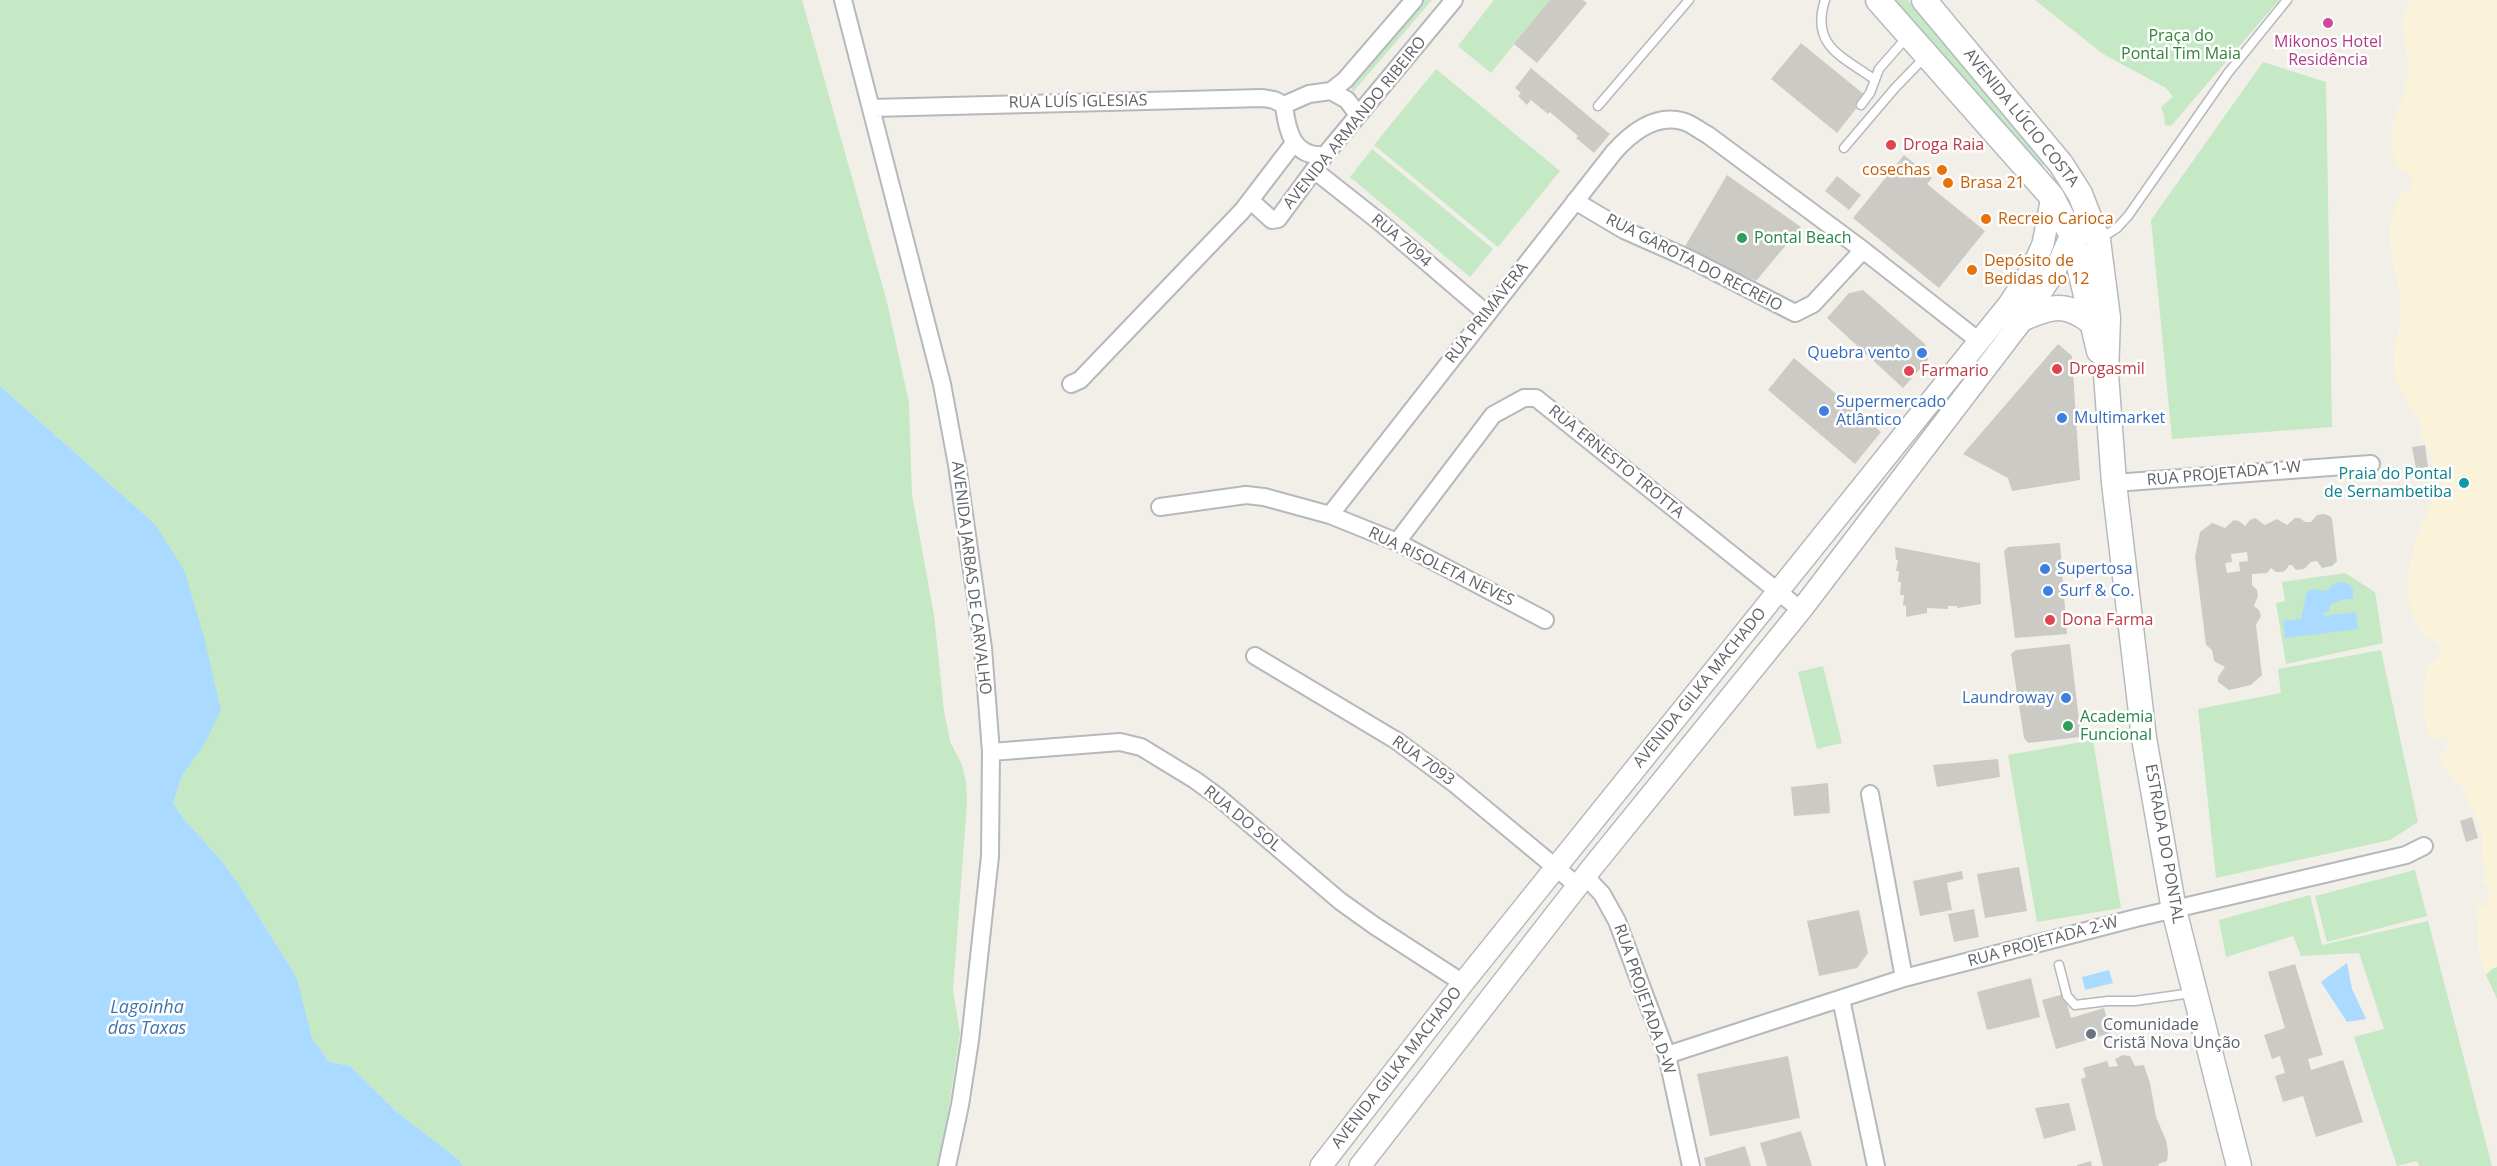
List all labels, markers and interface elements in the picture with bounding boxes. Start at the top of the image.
marker: Mikonos Hotel Residência [2321,16,2335,30]
park label: Praça do Pontal Tim Maia [2121,26,2241,64]
place label: Mikonos Hotel Residência [2274,32,2382,70]
street label: AVENIDA ARMANDO RIBEIRO [1280,33,1430,213]
street label: AVENIDA LÚCIO COSTA [1959,45,2083,191]
street label: RUA LUÍS IGLESIAS [1008,91,1148,113]
place label: Droga Raia [1903,135,1984,155]
marker: Droga Raia [1884,138,1898,152]
place label: cosechas [1862,160,1930,180]
marker: cosechas [1935,163,1949,177]
place label: Brasa 21 [1960,173,2025,193]
marker: Brasa 21 [1941,176,1955,190]
place label: Recreio Carioca [1998,209,2114,229]
street label: RUA 7094 [1367,210,1435,272]
street label: RUA GAROTA DO RECREIO [1602,210,1786,316]
marker: Recreio Carioca [1979,212,1993,226]
place label: Pontal Beach [1754,228,1852,248]
marker: Pontal Beach [1735,231,1749,245]
place label: Depósito de Bedidas do 12 [1984,251,2089,289]
street label: RUA PRIMAVERA [1442,259,1532,367]
marker: Depósito de Bedidas do 12 [1965,263,1979,277]
place label: Quebra vento [1807,343,1910,363]
marker: Quebra vento [1915,346,1929,360]
place label: Drogasmil [2069,359,2145,379]
place label: Farmario [1921,361,1989,381]
marker: Drogasmil [2050,362,2064,376]
marker: Farmario [1902,364,1916,378]
place label: Supermercado Atlântico [1836,392,1946,430]
street label: RUA ERNESTO TROTTA [1544,401,1688,523]
marker: Supermercado Atlântico [1817,404,1831,418]
place label: Multimarket [2074,408,2165,428]
marker: Multimarket [2055,411,2069,425]
street label: RUA PROJETADA 1-W [2146,458,2302,490]
street label: AVENIDA JARBAS DE CARVALHO [947,460,995,696]
place label: Praia do Pontal de Sernambetiba [2324,464,2452,502]
marker: Praia do Pontal de Sernambetiba [2457,476,2471,490]
street label: RUA RISOLETA NEVES [1365,523,1517,611]
place label: Supertosa [2057,559,2133,579]
marker: Supertosa [2038,562,2052,576]
place label: Surf & Co. [2060,581,2134,601]
marker: Surf & Co. [2041,584,2055,598]
street label: AVENIDA GILKA MACHADO [1630,604,1770,772]
place label: Dona Farma [2062,610,2153,630]
marker: Dona Farma [2043,613,2057,627]
place label: Laundroway [1962,688,2054,708]
marker: Laundroway [2059,691,2073,705]
place label: Academia Funcional [2080,707,2153,745]
marker: Academia Funcional [2061,719,2075,733]
street label: RUA 7093 [1388,732,1458,790]
street label: ESTRADA DO PONTAL [2140,763,2188,925]
street label: RUA DO SOL [1200,782,1284,856]
street label: RUA PROJETADA 2-W [1966,913,2120,971]
street label: RUA PROJETADA D-W [1609,922,1679,1076]
street label: AVENIDA GILKA MACHADO [1328,983,1466,1153]
water label: Lagoinha das Taxas [108,997,186,1040]
place label: Comunidade Cristã Nova Unção [2103,1015,2240,1053]
marker: Comunidade Cristã Nova Unção [2084,1027,2098,1041]

